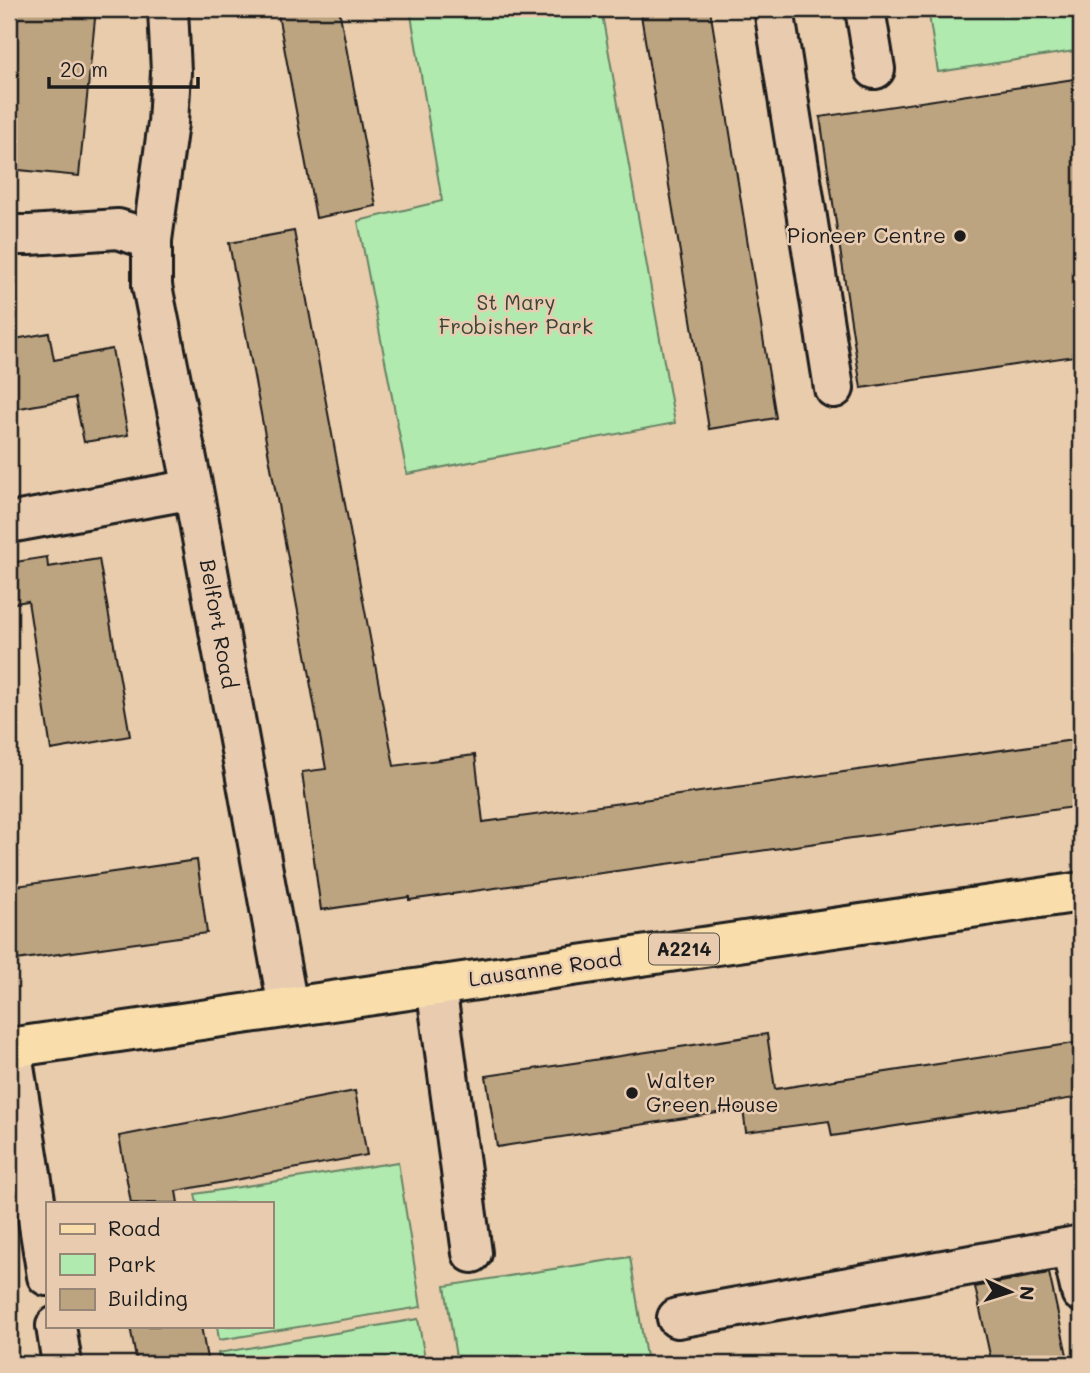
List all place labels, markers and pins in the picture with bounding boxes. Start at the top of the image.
place label: Pioneer Centre [787,221,946,248]
marker: Pioneer Centre [952,228,968,244]
place label: Walter Green House [646,1066,779,1117]
marker: Walter Green House [624,1085,640,1101]

